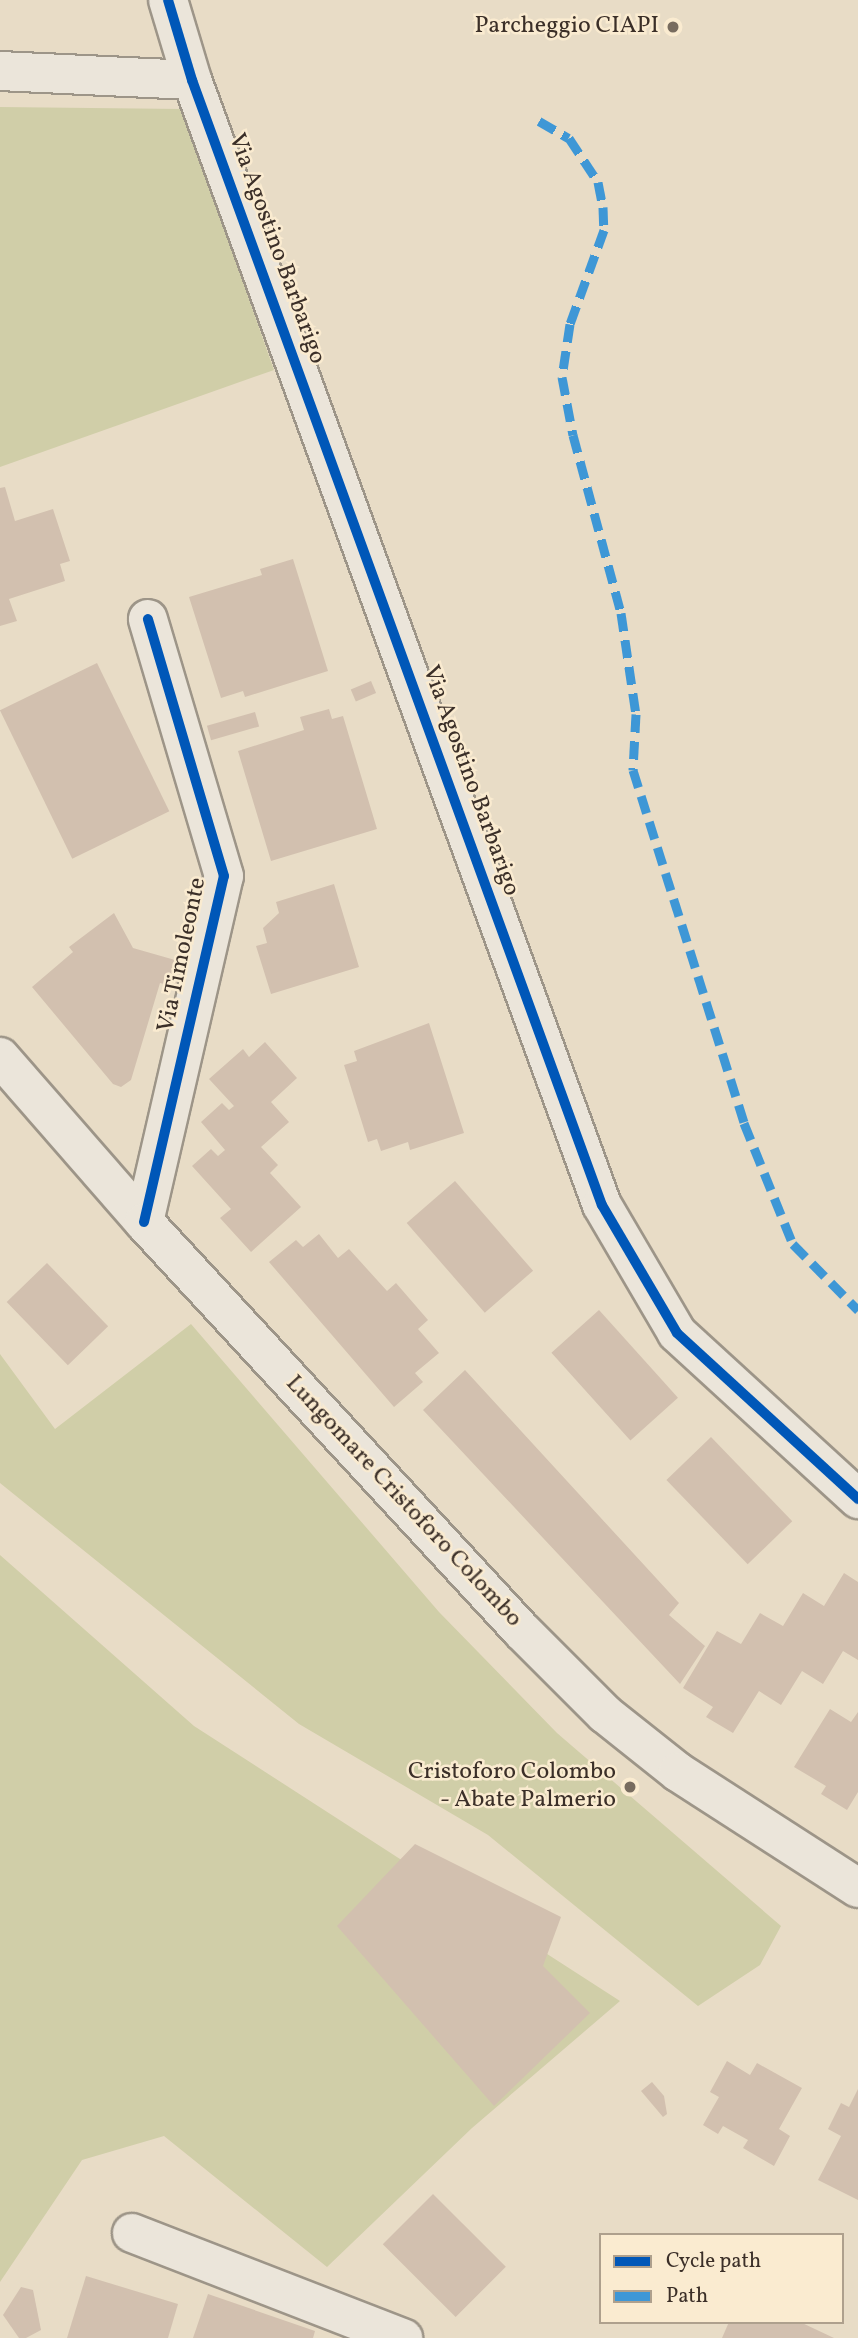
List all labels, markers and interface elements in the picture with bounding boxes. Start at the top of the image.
place label: Parcheggio CIAPI [474,13,659,41]
marker: Parcheggio CIAPI [665,19,681,35]
street label: Via Agostino Barbarigo [221,130,331,368]
street label: Via Agostino Barbarigo [415,662,525,900]
street label: Via Timoleonte [152,875,214,1035]
street label: Lungomare Cristoforo Colombo [279,1370,527,1634]
place label: Cristoforo Colombo - Abate Palmerio [408,1759,616,1815]
marker: Cristoforo Colombo - Abate Palmerio [622,1779,638,1795]
legend [599,2233,844,2324]
text: Cycle path [666,2247,761,2276]
text: Path [666,2282,708,2311]

